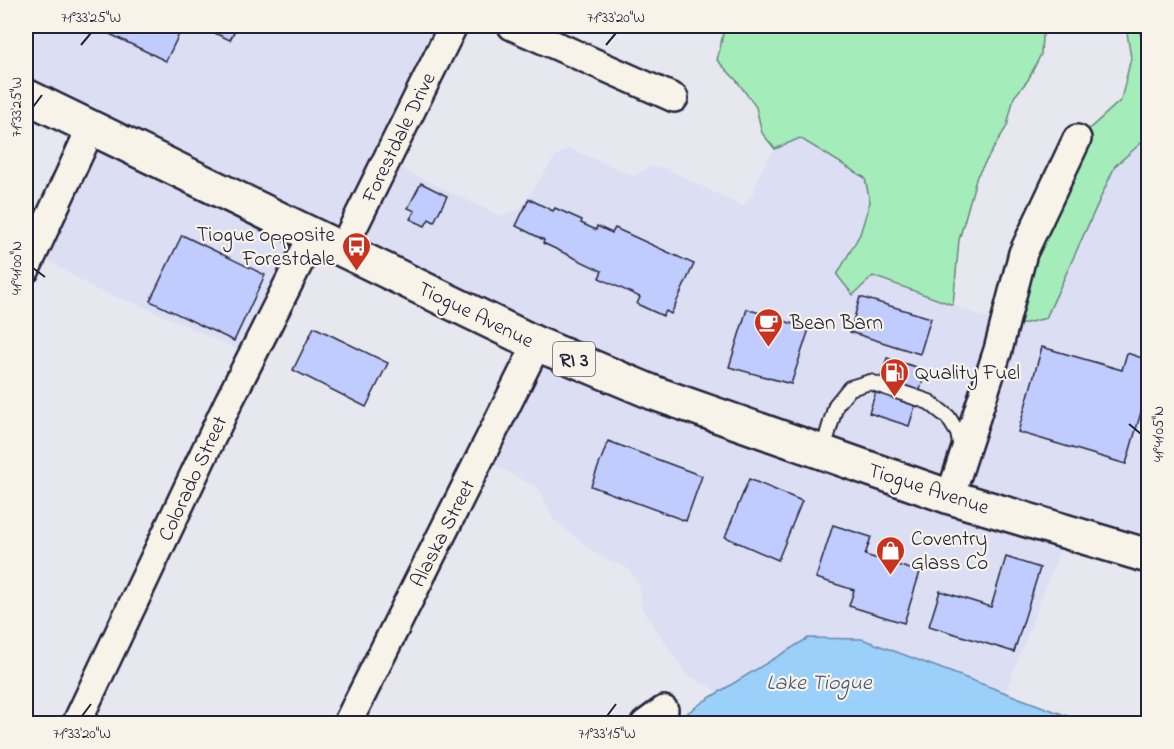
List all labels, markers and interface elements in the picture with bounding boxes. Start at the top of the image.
text: 71°33'25"W [61,7,121,29]
text: 71°33'20"W [587,7,645,29]
street label: Forestdale Drive [355,67,445,209]
text: 71°33'25"W [6,77,28,137]
place label: Tiogue opposite Forestdale [197,221,336,275]
bus stop icon: Tiogue opposite Forestdale [340,230,372,272]
text: 41°41'00"N [6,241,28,295]
street label: Tiogue Avenue [411,275,539,359]
cafe icon: Bean Barn [753,306,785,348]
place label: Bean Barn [789,309,883,339]
road number: RI 3 [553,342,595,376]
fuel station icon: Quality Fuel [878,356,910,398]
place label: Quality Fuel [915,359,1020,391]
text: 41°41'05"N [1148,406,1170,462]
street label: Colorado Street [152,411,236,546]
street label: Tiogue Avenue [863,456,993,526]
street label: Alaska Street [404,475,484,593]
place label: Coventry Glass Co [911,525,988,579]
shop icon: Coventry Glass Co [874,534,906,576]
water label: Lake Tiogue [766,668,873,700]
text: 71°33'20"W [53,723,111,745]
text: 71°33'15"W [578,723,636,745]

